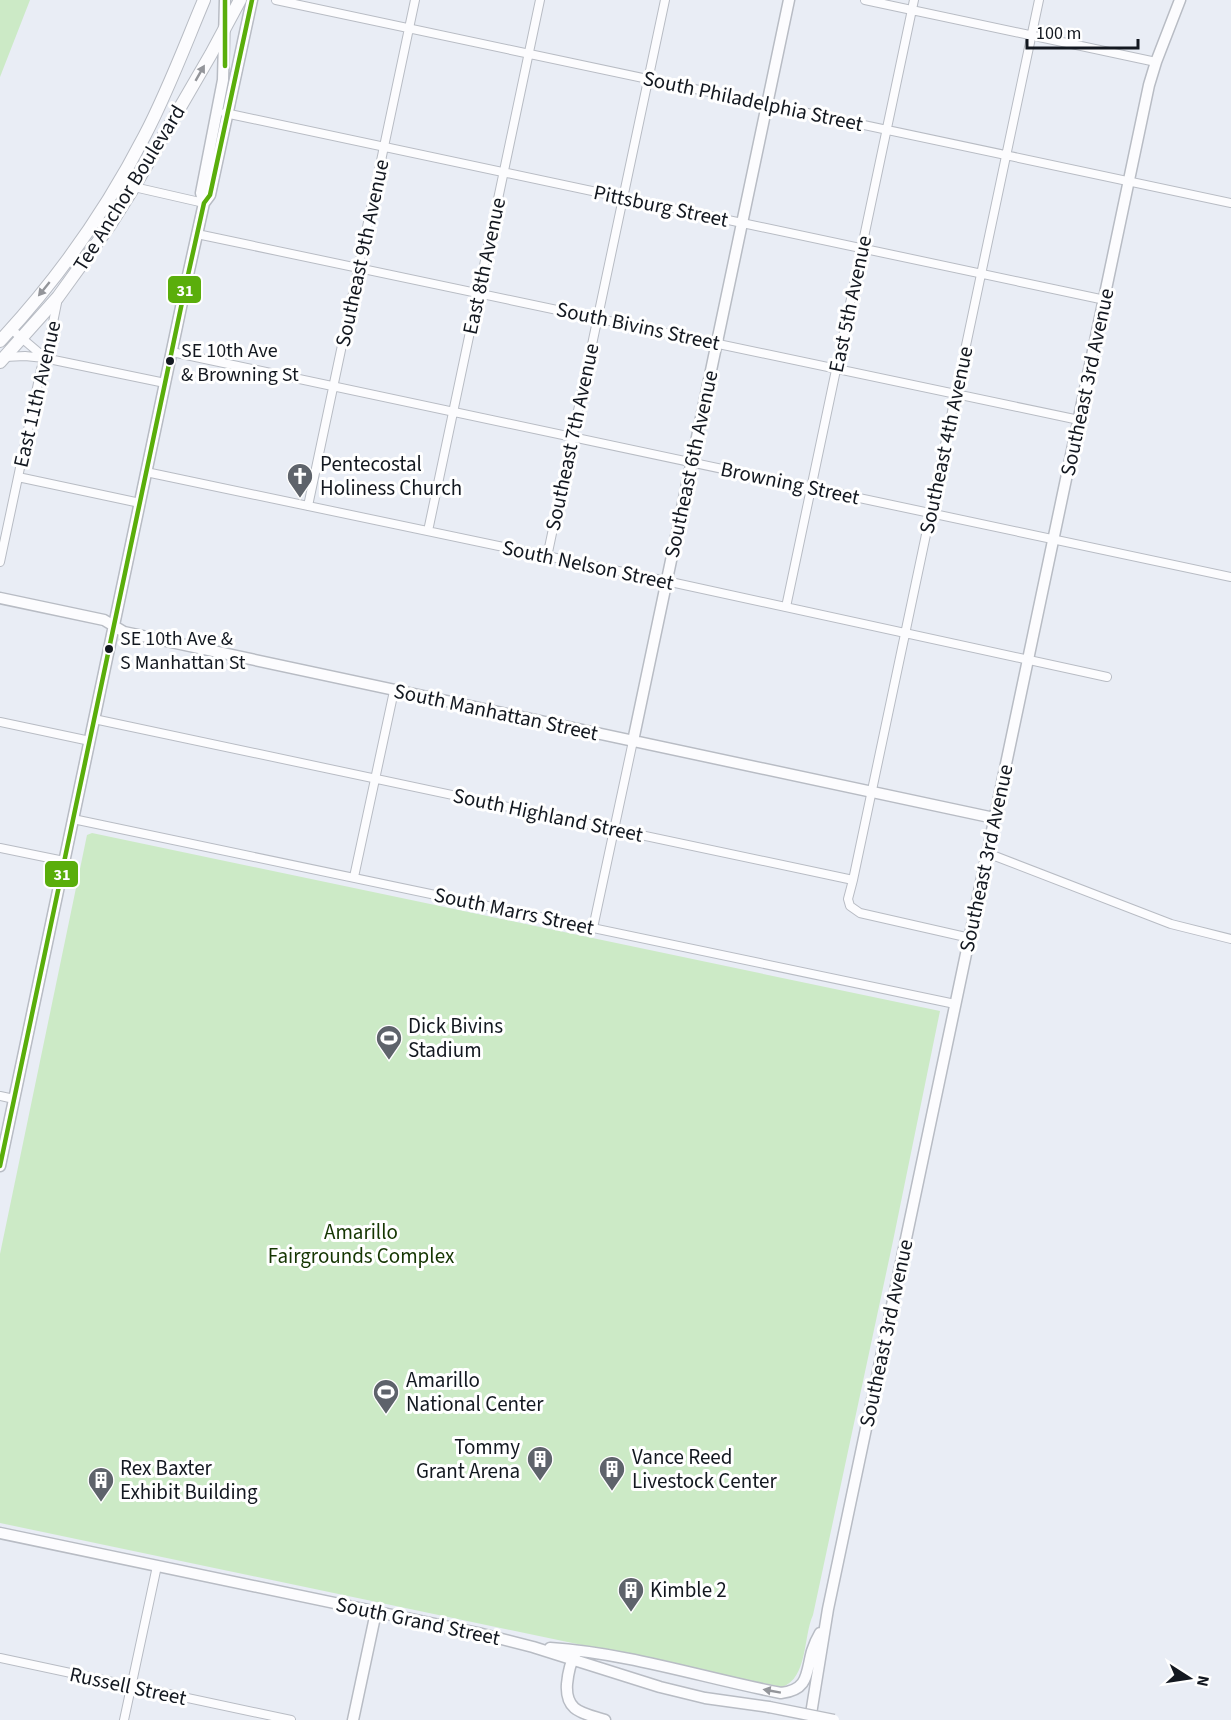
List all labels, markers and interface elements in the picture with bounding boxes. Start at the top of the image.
scale bar [1027,12,1138,50]
text: 100 m [1036,21,1081,46]
street label: South Philadelphia Street [640,63,866,139]
one-way arrow [195,64,205,81]
street label: Tee Anchor Boulevard [66,99,192,277]
street label: Southeast 9th Avenue [327,157,397,349]
street label: Pittsburg Street [591,177,731,235]
street label: East 8th Avenue [455,195,513,337]
street label: East 5th Avenue [821,233,879,375]
line badge: 31 [167,275,202,304]
text: 31 [177,280,193,302]
one-way arrow [38,281,51,297]
street label: Southeast 3rd Avenue [1052,285,1122,479]
street label: South Bivins Street [554,294,722,358]
street label: East 11th Avenue [6,318,68,470]
place label: SE 10th Ave & Browning St [181,337,299,389]
street label: Southeast 7th Avenue [537,341,607,533]
street label: Southeast 4th Avenue [911,344,981,536]
marker: SE 10th Ave & Browning St [164,355,176,367]
street label: Southeast 6th Avenue [656,368,726,560]
place label: Pentecostal Holiness Church [320,449,462,503]
street label: Browning Street [718,454,862,512]
church icon: Pentecostal Holiness Church [285,461,315,499]
street label: South Nelson Street [499,532,677,598]
place label: SE 10th Ave & S Manhattan St [120,625,246,677]
marker: SE 10th Ave & S Manhattan St [103,643,115,655]
street label: South Manhattan Street [391,676,601,748]
street label: Southeast 3rd Avenue [951,761,1021,955]
street label: South Highland Street [450,780,646,850]
line badge: 31 [44,860,79,888]
text: 31 [54,864,70,886]
street label: South Marrs Street [431,879,597,943]
place label: Dick Bivins Stadium [408,1011,503,1065]
sports icon: Dick Bivins Stadium [374,1023,404,1061]
park label: Amarillo Fairgrounds Complex [268,1217,455,1271]
street label: Southeast 3rd Avenue [851,1236,921,1430]
place label: Amarillo National Center [406,1365,544,1419]
sports icon: Amarillo National Center [371,1377,401,1415]
place label: Tommy Grant Arena [416,1432,520,1486]
place label: Vance Reed Livestock Center [632,1442,777,1496]
building icon: Tommy Grant Arena [525,1444,555,1482]
place label: Rex Baxter Exhibit Building [120,1453,258,1507]
building icon: Vance Reed Livestock Center [597,1454,627,1492]
building icon: Rex Baxter Exhibit Building [86,1465,116,1503]
building icon: Kimble 2 [616,1575,646,1613]
place label: Kimble 2 [650,1575,727,1605]
street label: South Grand Street [333,1589,503,1653]
north arrow [1159,1648,1219,1708]
street label: Russell Street [67,1659,189,1713]
text: N [1191,1673,1215,1688]
one-way arrow [762,1686,781,1695]

